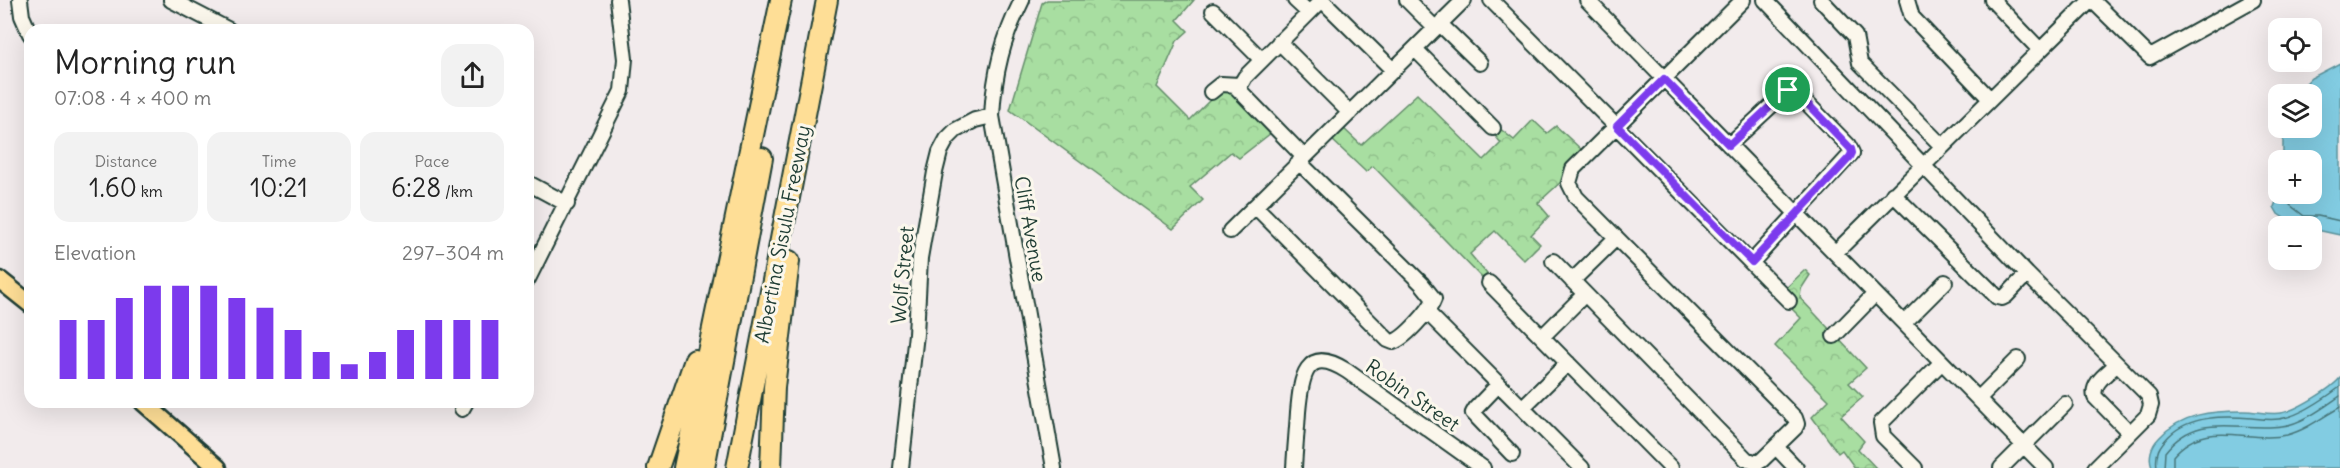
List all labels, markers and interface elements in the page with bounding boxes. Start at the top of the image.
map controls [2268,18,2322,270]
button: locate [2268,18,2322,72]
text: Morning run [54,41,236,83]
button: share [441,44,504,107]
pin [1762,64,1813,115]
icon: arrive [1771,73,1804,106]
button: layers [2268,84,2322,138]
text: 07:08 · 4 × 400 m [54,85,211,110]
street label: Albertina Sisulu Freeway [749,123,815,345]
button: + [2268,150,2322,204]
text: Distance [95,151,157,171]
text: Time [262,151,296,171]
text: Pace [415,151,449,171]
text: 1.60 [89,171,137,204]
text: 10:21 [250,171,308,204]
text: 6:28 [391,171,441,204]
street label: Cliff Avenue [1009,174,1053,284]
text: km [137,181,163,201]
text: /km [441,181,473,201]
button: − [2268,216,2322,270]
street label: Wolf Street [885,225,919,325]
text: Elevation [54,240,136,265]
text: 297–304 m [402,240,504,265]
street label: Robin Street [1361,353,1465,437]

